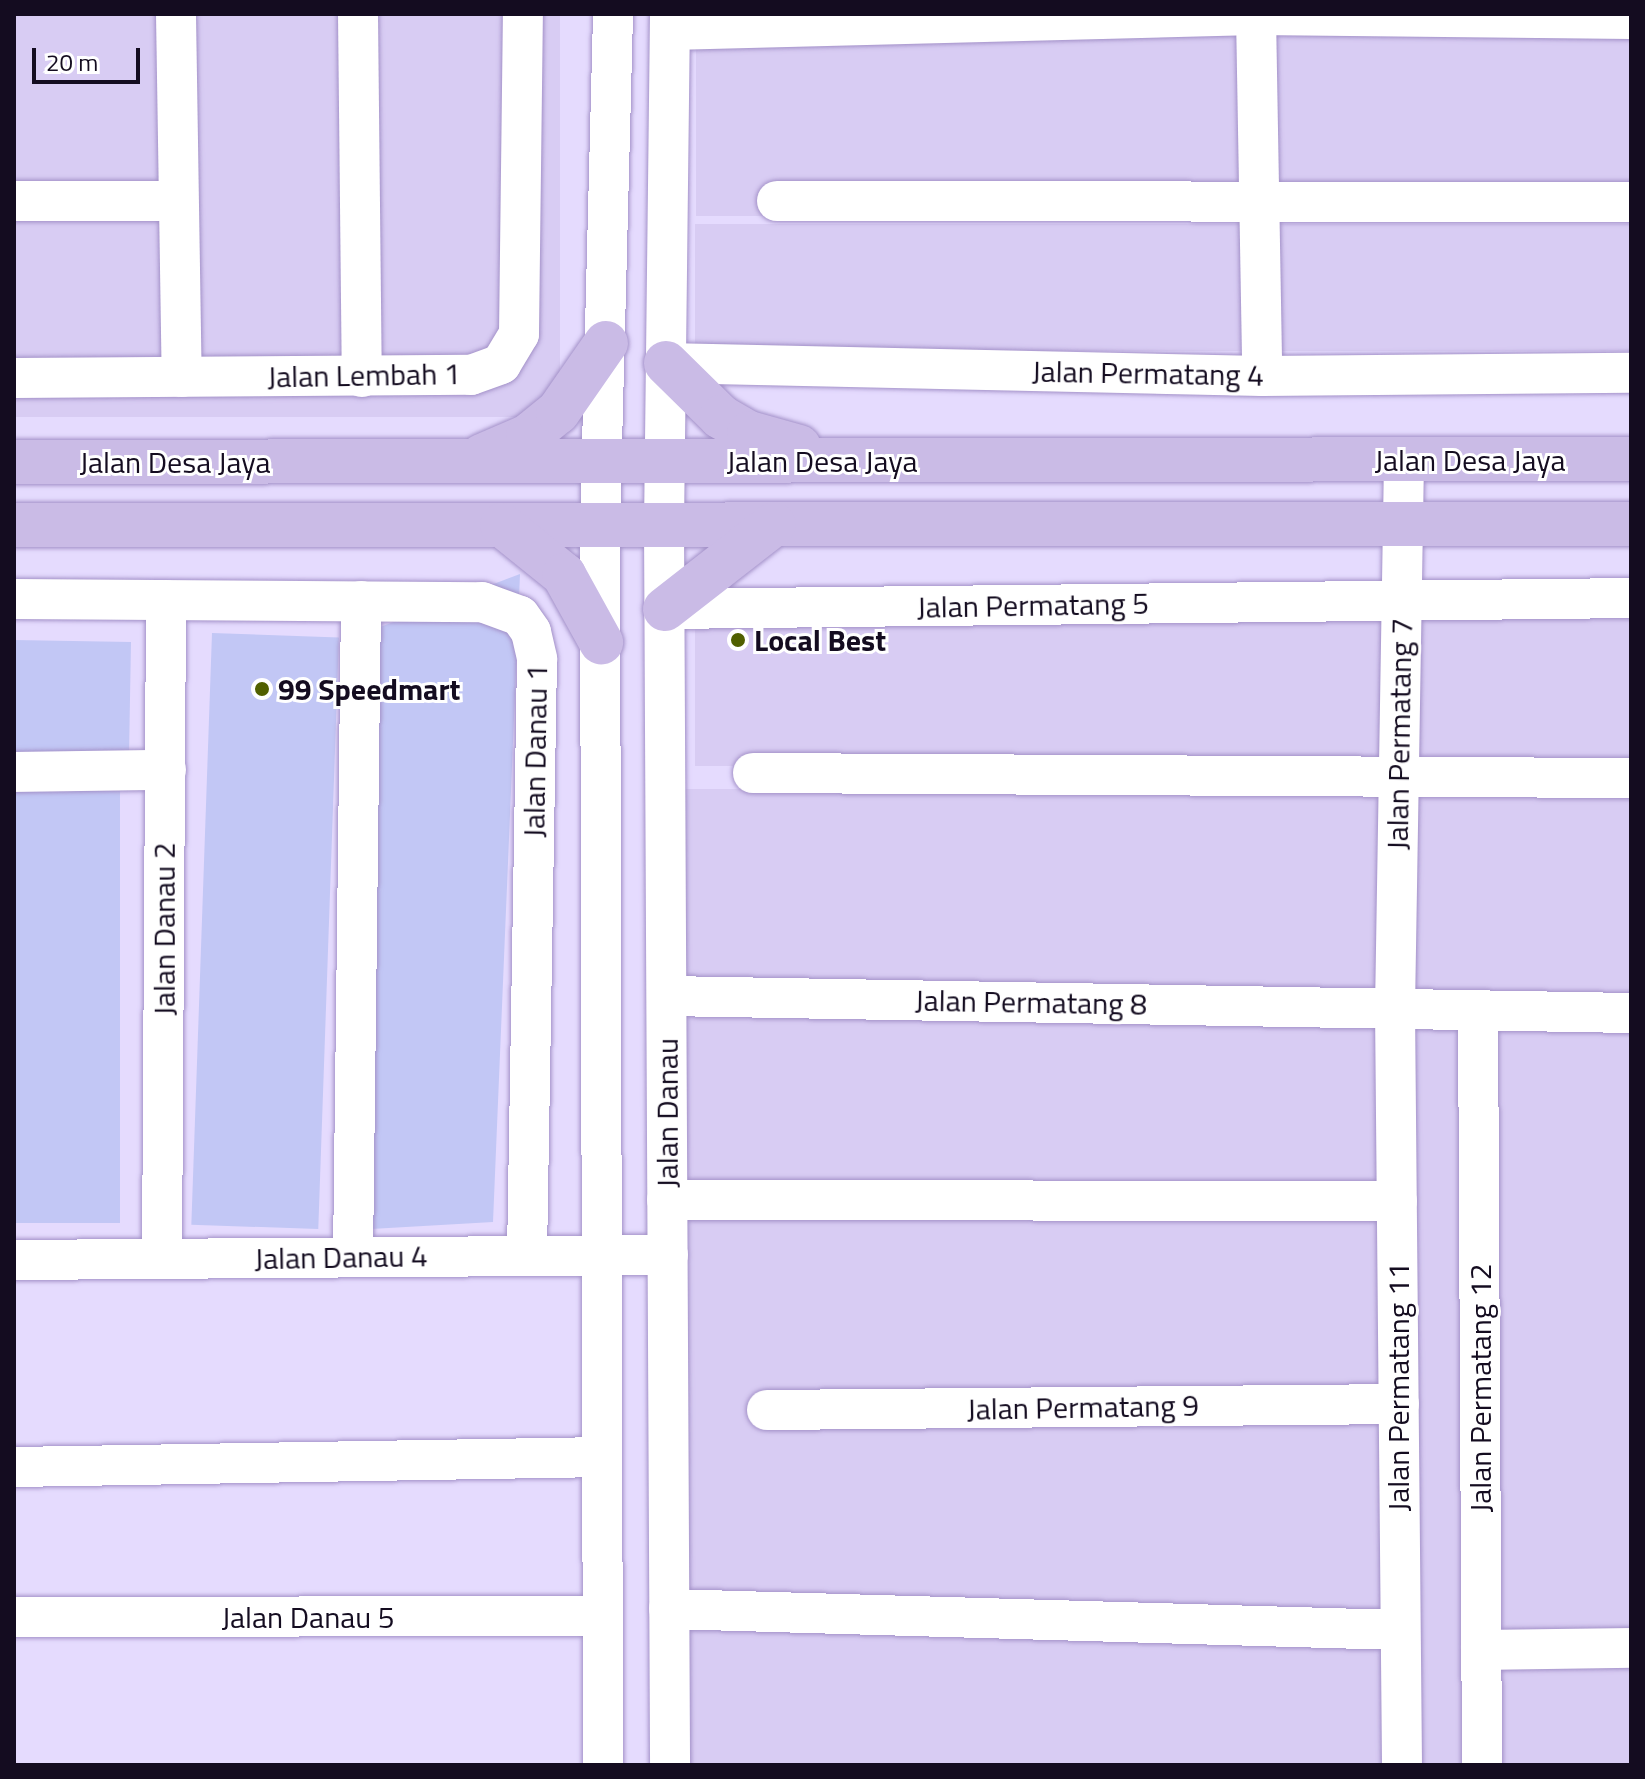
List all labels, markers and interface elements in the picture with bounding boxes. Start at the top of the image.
scale bar [36,32,144,82]
text: 20 m [46,44,98,80]
street label: Jalan Permatang 4 [1032,353,1264,393]
street label: Jalan Lembah 1 [267,355,461,395]
street label: Jalan Desa Jaya [1374,442,1566,478]
street label: Jalan Desa Jaya [726,443,918,479]
street label: Jalan Desa Jaya [79,444,271,480]
street label: Jalan Permatang 5 [917,585,1149,625]
street label: Jalan Permatang 7 [1379,618,1419,850]
place label: Local Best [754,622,886,658]
marker: Local Best [729,631,747,649]
street label: Jalan Danau 1 [515,664,555,838]
place label: 99 Speedmart [278,671,460,707]
marker: 99 Speedmart [253,680,271,698]
street label: Jalan Danau 2 [146,842,182,1016]
street label: Jalan Permatang 8 [915,982,1147,1022]
street label: Jalan Danau [649,1038,685,1188]
street label: Jalan Danau 4 [254,1237,428,1277]
street label: Jalan Permatang 11 [1380,1263,1416,1511]
street label: Jalan Permatang 12 [1462,1264,1498,1512]
street label: Jalan Permatang 9 [967,1387,1199,1427]
street label: Jalan Danau 5 [221,1599,395,1635]

